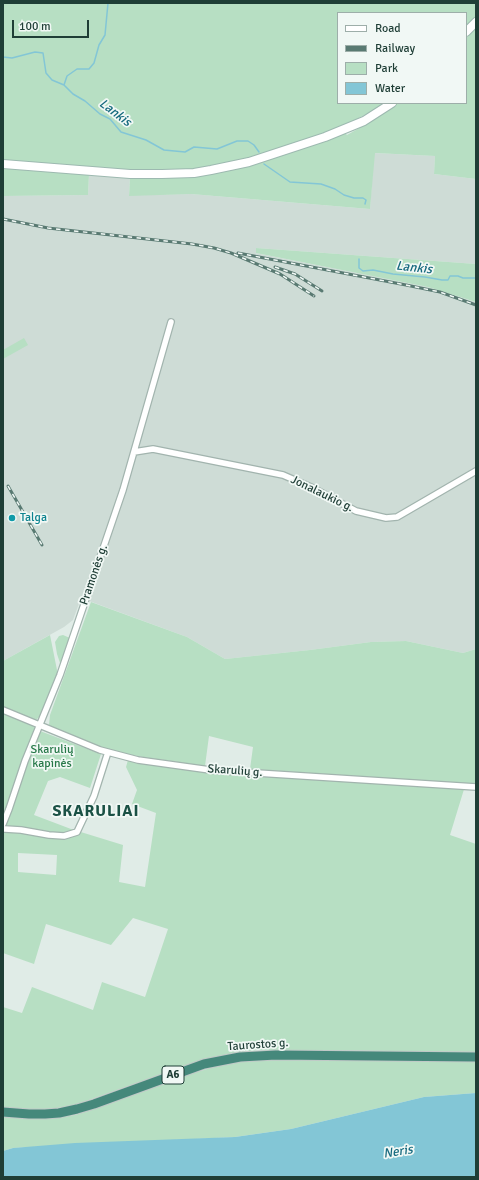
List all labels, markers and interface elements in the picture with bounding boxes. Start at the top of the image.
scale bar [14,12,91,38]
legend [337,12,467,104]
text: 100 m [19,19,51,34]
text: Road [375,21,401,36]
text: Railway [375,41,415,56]
text: Park [375,61,398,76]
text: Water [375,81,405,96]
water label: Lankis [96,96,134,130]
water label: Lankis [395,258,433,278]
street label: Jonalaukio g. [288,473,356,515]
place label: Talga [20,511,47,525]
marker: Talga [7,513,17,523]
street label: Pramonės g. [77,543,111,607]
park label: Skarulių kapinės [30,743,74,771]
street label: Skarulių g. [207,762,263,780]
district label: SKARULIAI [52,802,140,822]
street label: Taurostos g. [227,1036,289,1054]
road number: A6 [162,1066,184,1084]
water label: Neris [382,1142,414,1162]

